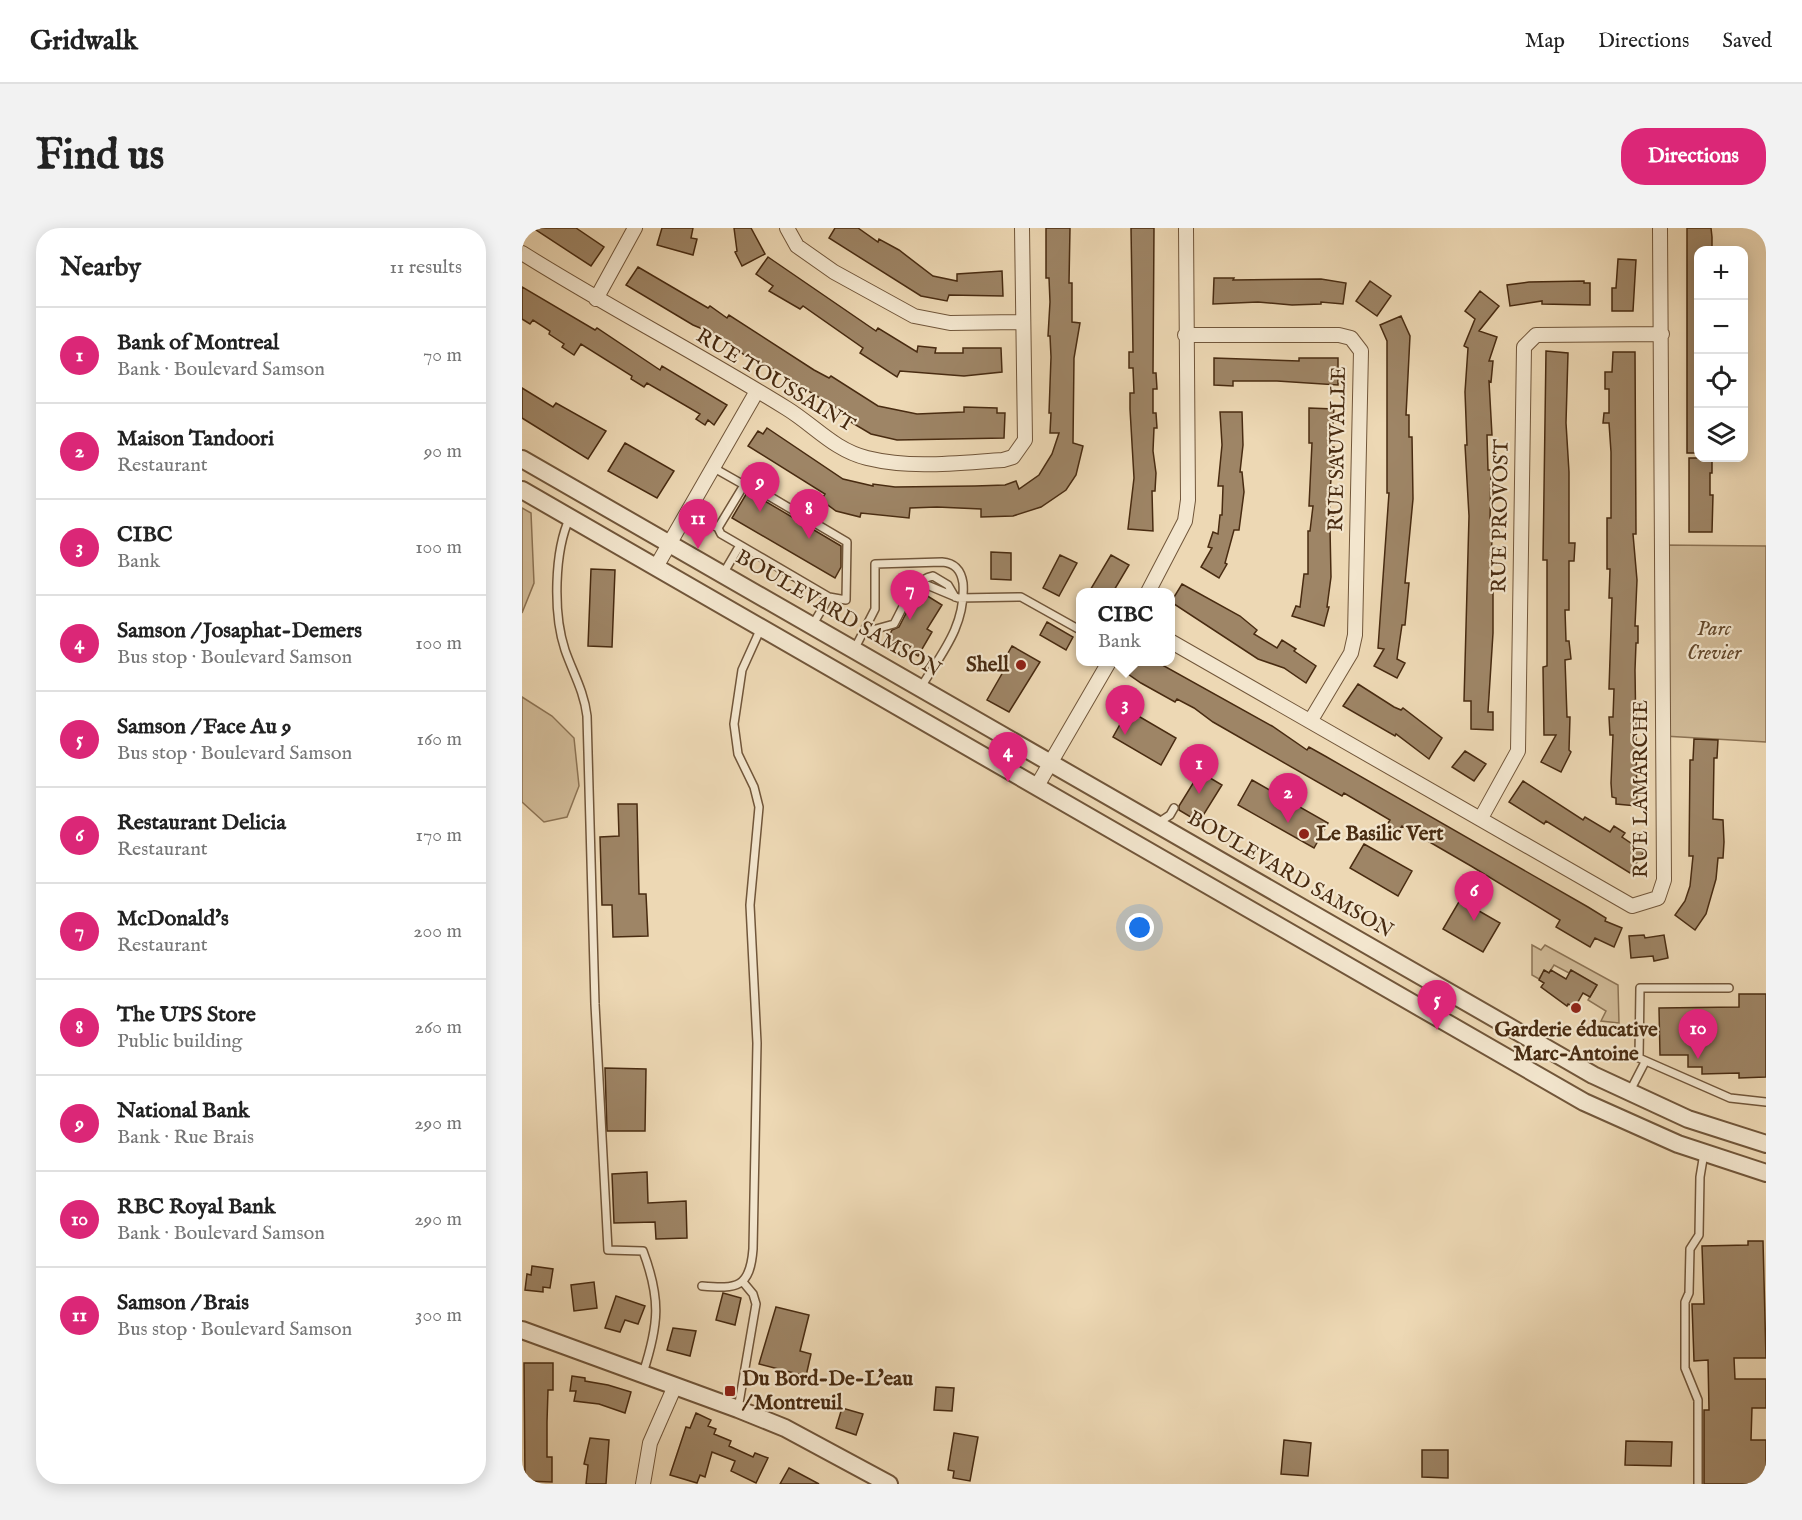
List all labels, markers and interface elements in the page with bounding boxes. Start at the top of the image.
text: Gridwalk [30,24,138,59]
text: Map [1525,28,1565,55]
text: Directions [1598,28,1689,55]
text: Saved [1722,28,1772,55]
button: Directions [1621,128,1766,185]
text: Find us [36,130,164,183]
map controls [1694,246,1748,462]
button: + [1694,246,1748,300]
text: Nearby [60,251,141,284]
text: 11 results [389,255,462,280]
button: − [1694,300,1748,354]
street label: RUE TOUSSAINT [691,323,860,439]
text: Bank of Montreal [117,329,279,357]
text: 1 [76,343,83,368]
text: 70 m [423,343,462,368]
button: locate [1694,354,1748,408]
text: Bank · Boulevard Samson [117,357,325,382]
street label: RUE SAUVALLE [1323,366,1353,532]
button: layers [1694,408,1748,462]
text: Maison Tandoori [117,425,274,453]
street label: RUE PROVOST [1486,438,1516,593]
text: 2 [75,439,84,464]
text: 90 m [424,439,462,464]
text: Restaurant [117,453,208,478]
pin: 9 [740,462,780,512]
pin: 8 [790,490,828,539]
pin: 11 [678,500,717,549]
text: CIBC [117,521,172,549]
text: 3 [76,535,83,560]
text: 100 m [415,535,462,560]
street label: BOULEVARD SAMSON [730,544,946,684]
text: Bank [117,549,160,574]
pin: 7 [890,570,930,620]
popup [1076,588,1175,666]
text: CIBC [1098,601,1153,629]
park label: Parc Crevier [1687,616,1742,667]
text: Samson / Josaphat-Demers [117,617,362,645]
text: Bank [1098,629,1141,654]
text: 4 [75,631,84,656]
text: 100 m [415,631,462,656]
text: Bus stop · Boulevard Samson [117,645,352,670]
place label: Shell [966,652,1010,679]
marker: Shell [1014,658,1028,672]
pin: 3 [1106,686,1144,735]
street label: RUE LAMARCHE [1628,700,1655,878]
text: Samson / Face Au 9 [117,713,291,741]
text: 5 [76,727,83,752]
text: 160 m [416,727,462,752]
pin: 4 [988,732,1028,782]
text: Bus stop · Boulevard Samson [117,741,352,766]
pin: 1 [1180,744,1218,794]
pin: 2 [1268,774,1308,823]
street label: BOULEVARD SAMSON [1182,805,1398,945]
text: Restaurant Delicia [117,809,286,837]
place label: Le Basilic Vert [1316,821,1444,848]
text: 6 [75,823,84,848]
text: 170 m [416,823,462,848]
marker: Le Basilic Vert [1297,827,1311,841]
text: Restaurant [117,837,208,862]
pin: 6 [1454,872,1494,921]
text: McDonald's [117,905,229,933]
your location [1125,913,1154,942]
text: 7 [75,919,84,944]
text: 200 m [413,919,462,944]
text: Restaurant [117,933,208,958]
pin: 5 [1418,980,1456,1030]
text: The UPS Store [117,1001,256,1029]
marker: Garderie éducative Marc-Antoine [1569,1001,1583,1015]
pin: 10 [1678,1010,1718,1059]
text: 8 [76,1015,83,1040]
text: 260 m [415,1015,462,1040]
place label: Garderie éducative Marc-Antoine [1494,1017,1658,1068]
text: Public building [117,1029,242,1054]
text: National Bank [117,1097,250,1125]
text: 9 [75,1111,84,1136]
text: 290 m [414,1111,462,1136]
text: Bank · Rue Brais [117,1125,254,1150]
text: RBC Royal Bank [117,1193,276,1221]
text: 10 [71,1207,88,1232]
text: 290 m [414,1207,462,1232]
text: Bank · Boulevard Samson [117,1221,325,1246]
text: Samson / Brais [117,1289,249,1317]
text: 11 [72,1303,87,1328]
text: 300 m [415,1303,462,1328]
text: Bus stop · Boulevard Samson [117,1317,352,1342]
place label: Du Bord-De-L'eau / Montreuil [741,1366,913,1417]
marker: Du Bord-De-L'eau / Montreuil [723,1384,737,1398]

